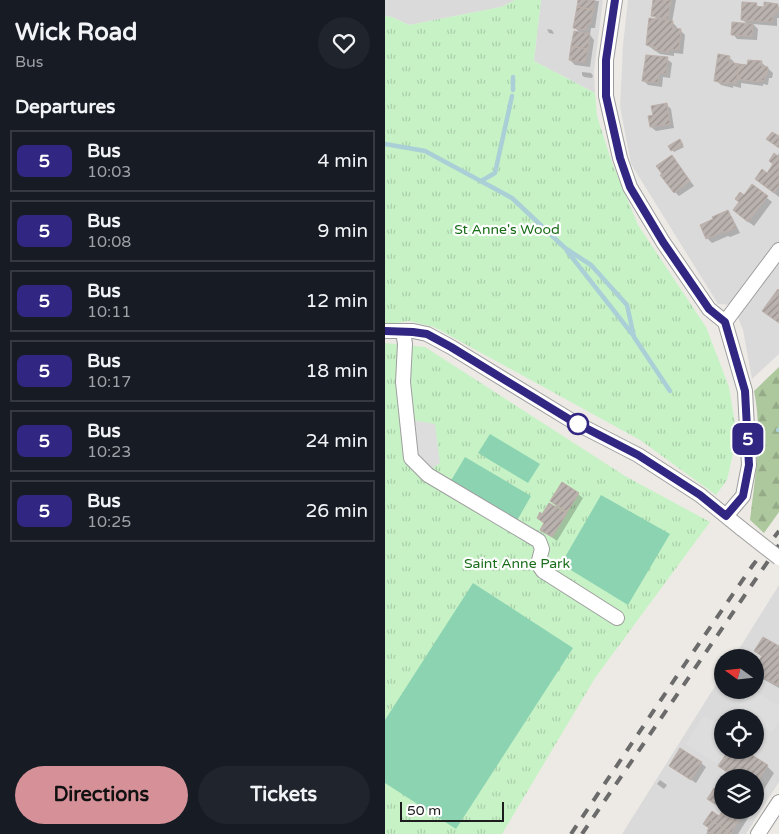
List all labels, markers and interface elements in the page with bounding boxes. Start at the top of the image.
button: heart [318,17,370,69]
text: Wick Road [15,18,137,47]
text: Bus [15,52,43,72]
text: Departures [15,96,115,118]
text: Bus [87,140,121,162]
text: 5 [39,150,50,172]
text: 4 min [317,150,368,172]
text: 10:03 [87,162,131,182]
text: Bus [87,210,121,232]
text: 5 [39,220,50,242]
text: 9 min [317,220,368,242]
park label: St Anne's Wood [454,221,560,238]
text: 10:08 [87,232,131,252]
text: Bus [87,280,121,302]
text: 5 [39,290,50,312]
text: 12 min [305,290,368,312]
text: 10:11 [87,302,131,322]
text: Bus [87,350,121,372]
text: 5 [39,360,50,382]
text: 18 min [305,360,368,382]
text: 10:17 [87,372,131,392]
unlabelled marker [567,413,589,435]
text: Bus [87,420,121,442]
line badge: 5 [732,423,764,455]
text: 5 [742,428,754,450]
text: 5 [39,430,50,452]
text: 24 min [305,430,368,452]
text: 10:23 [87,442,131,462]
text: Bus [87,490,121,512]
text: 5 [39,500,50,522]
text: 26 min [305,500,368,522]
text: 10:25 [87,512,131,532]
park label: Saint Anne Park [464,555,570,572]
north arrow [714,649,764,699]
map controls [714,649,764,819]
button: locate [714,709,764,759]
button: Directions [15,766,188,824]
button: Tickets [198,766,370,824]
button: layers [714,769,764,819]
scale bar [400,799,504,822]
text: 50 m [407,802,441,819]

